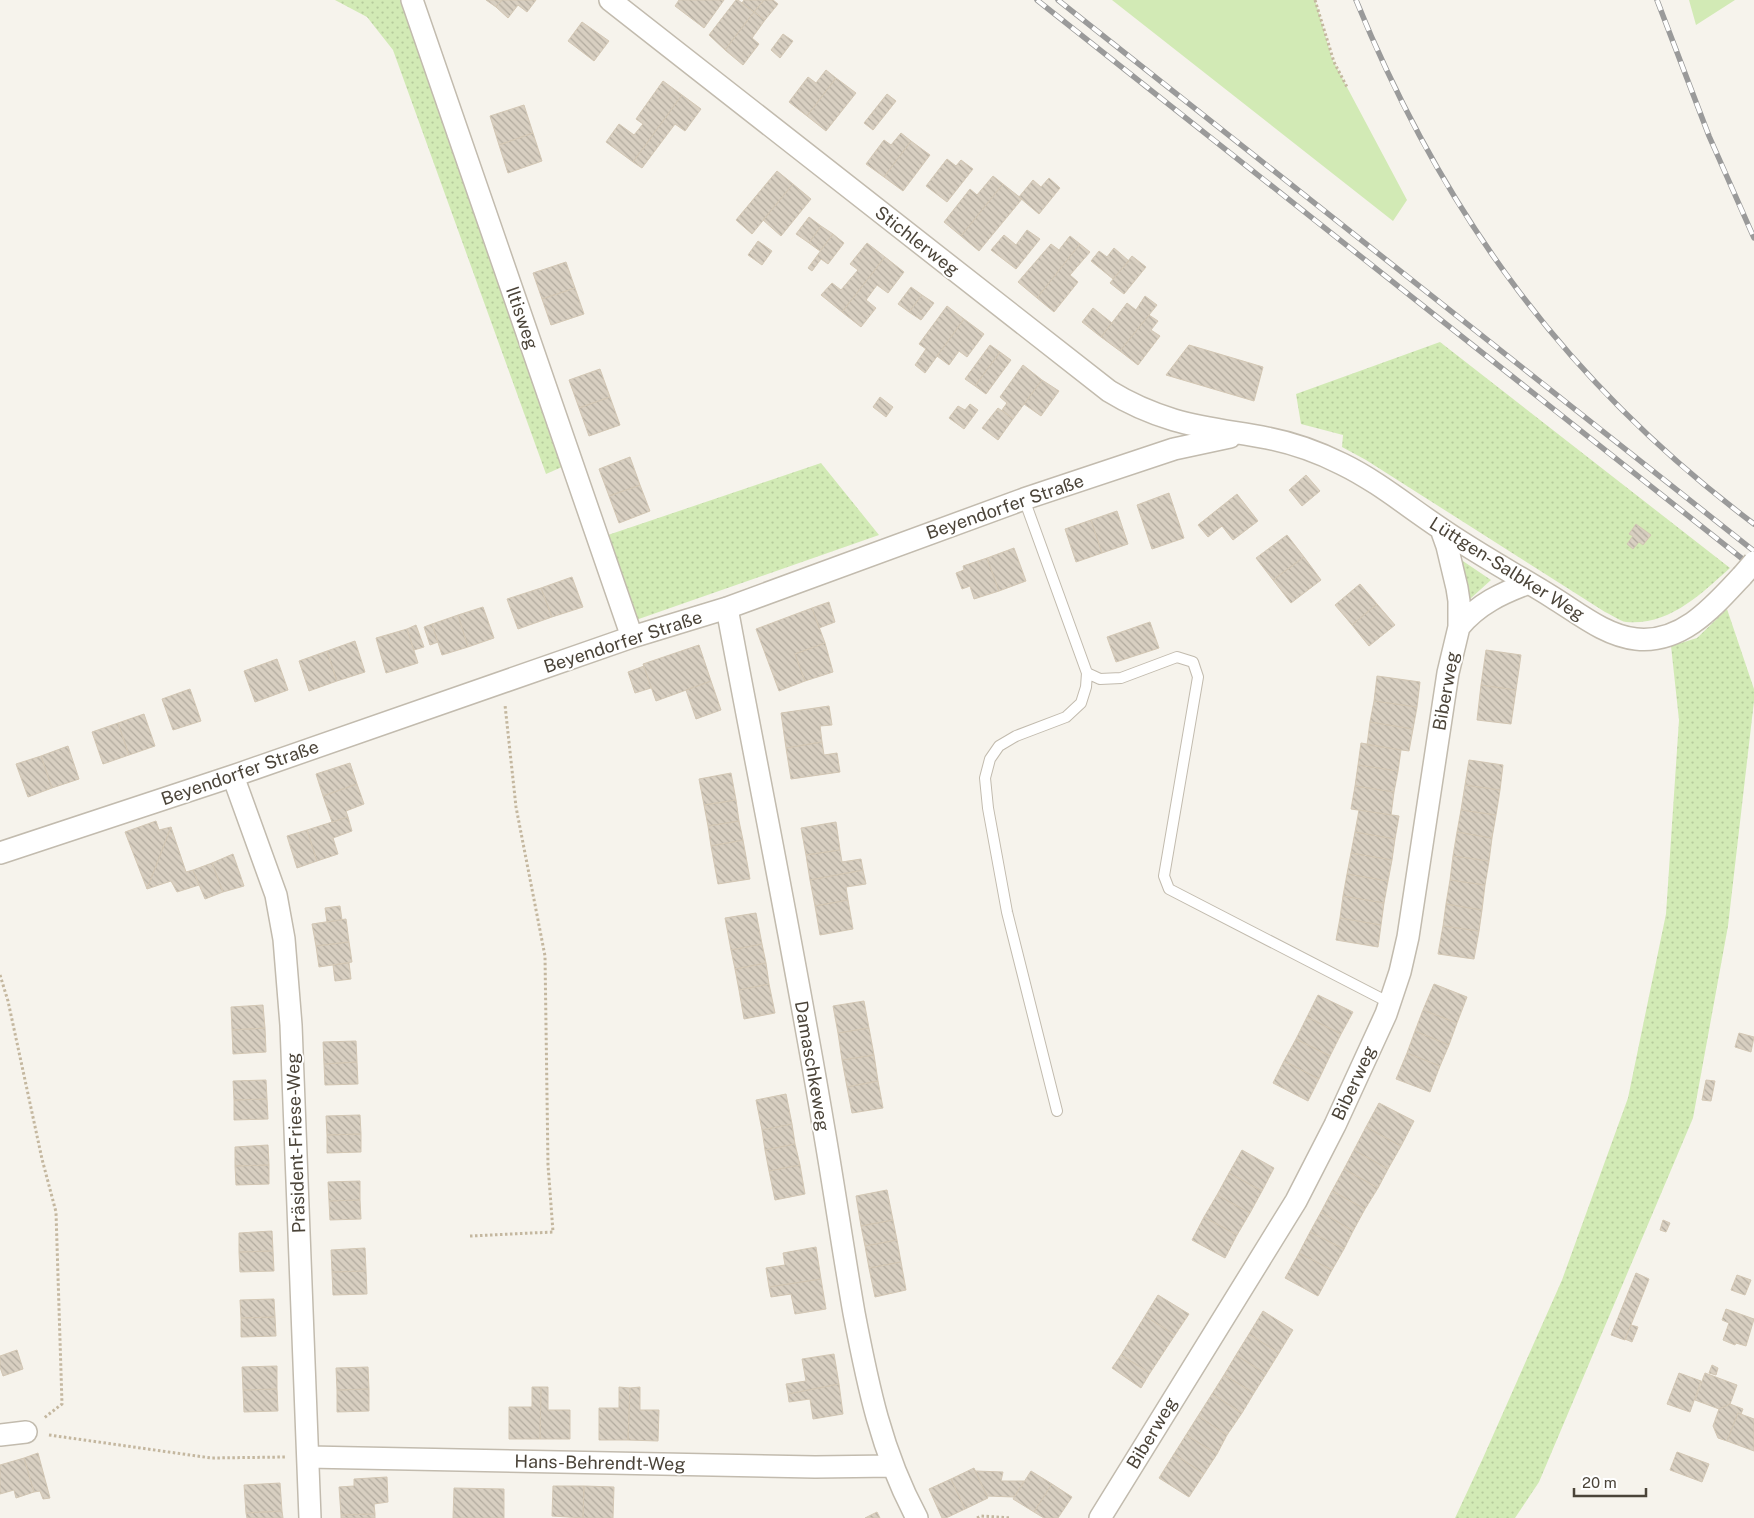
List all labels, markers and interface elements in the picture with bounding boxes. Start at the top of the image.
street label: Stichlerweg [871,201,964,280]
street label: Iltisweg [502,283,543,352]
street label: Beyendorfer Straße [923,470,1086,543]
street label: Lüttgen-Salbker Weg [1426,512,1589,625]
street label: Beyendorfer Straße [541,606,705,677]
street label: Biberweg [1428,650,1463,732]
street label: Beyendorfer Straße [158,736,321,809]
street label: Damaschkeweg [791,999,834,1133]
street label: Biberweg [1327,1042,1380,1124]
street label: Präsident-Friese-Weg [282,1052,309,1234]
street label: Biberweg [1122,1393,1181,1472]
street label: Hans-Behrendt-Weg [514,1451,686,1474]
scale bar [1574,1466,1646,1498]
text: 20 m [1582,1474,1617,1491]

